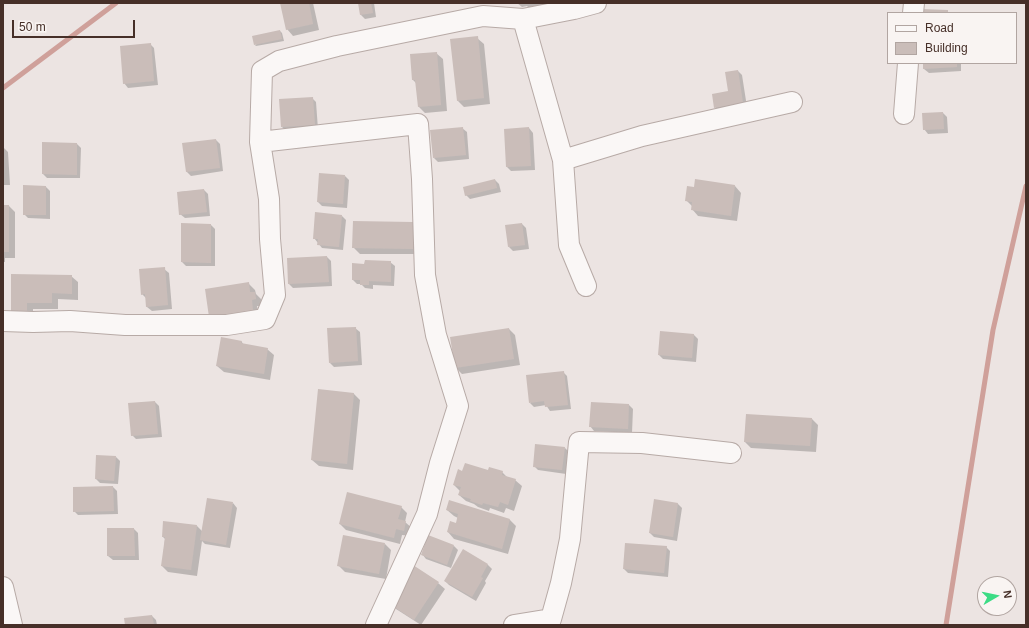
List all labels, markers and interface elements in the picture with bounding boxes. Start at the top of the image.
scale bar [14,12,137,38]
legend [887,12,1017,64]
text: 50 m [19,20,46,34]
text: Road [925,21,954,35]
text: Building [925,41,968,55]
north arrow [977,576,1017,616]
text: N [1001,589,1014,599]

